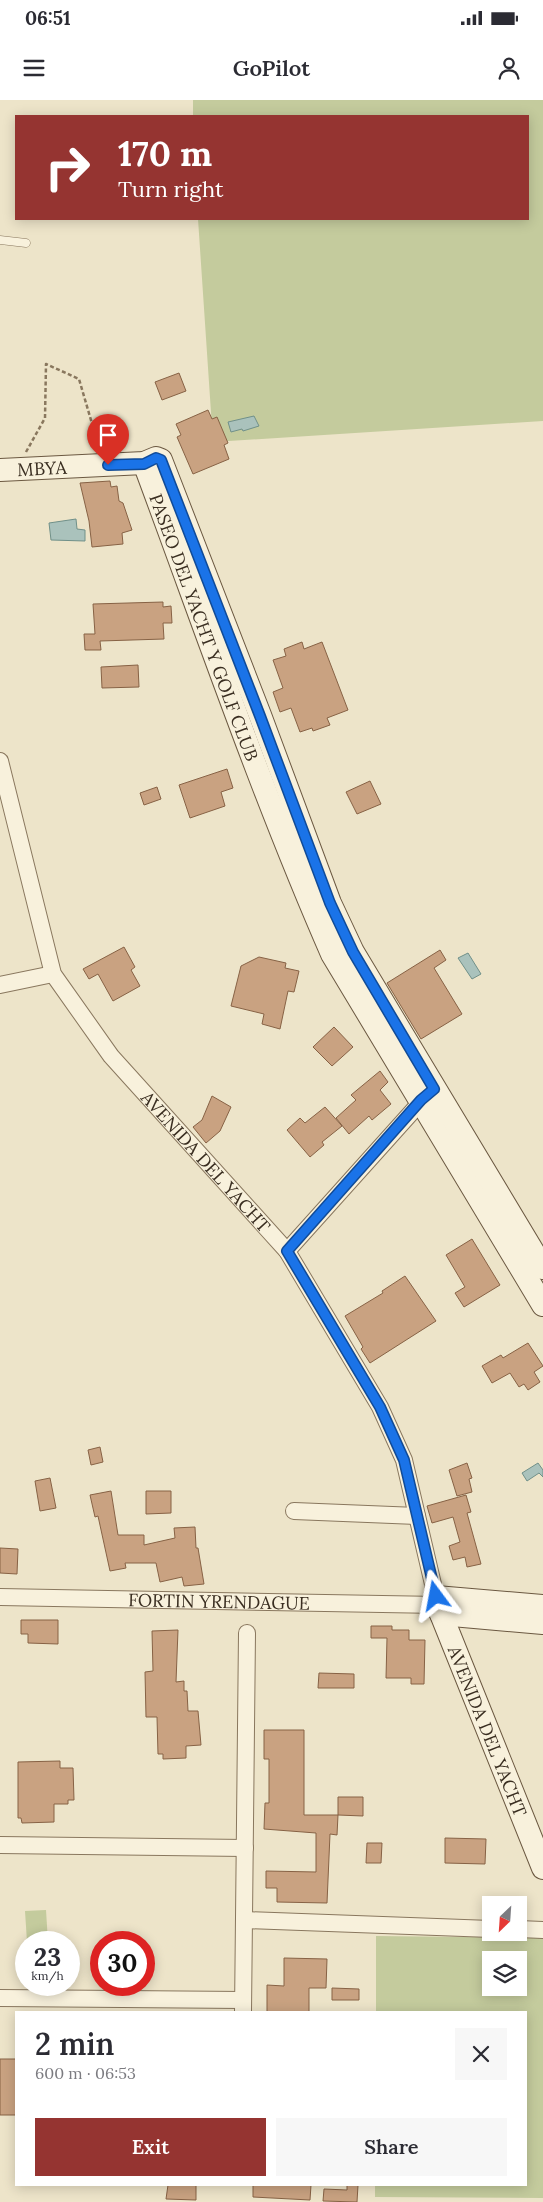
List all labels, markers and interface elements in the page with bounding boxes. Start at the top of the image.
text: 06:51 [25,6,71,30]
icon: menu [20,54,48,82]
text: GoPilot [233,54,310,82]
icon: person [495,54,523,82]
text: 170 m [118,131,212,176]
icon: right [35,135,100,200]
text: Turn right [118,175,223,203]
pin [87,414,129,465]
icon: arrive [94,421,122,449]
street label: MBYA [17,455,68,481]
street label: PASEO DEL YACHT Y GOLF CLUB [145,490,264,764]
street label: AVENIDA DEL YACHT [136,1085,276,1237]
position arrow [409,1569,461,1621]
street label: FORTIN YRENDAGUE [128,1588,310,1614]
street label: AVENIDA DEL YACHT [443,1641,533,1820]
north arrow [482,1896,528,1941]
map controls [482,1896,527,1996]
speed limit sign: 30 [90,1931,155,1996]
text: 23 [34,1941,61,1973]
button: layers [482,1951,527,1996]
text: km/h [31,1968,64,1983]
text: 2 min [35,2025,114,2063]
button: close [455,2028,507,2080]
text: 600 m · 06:53 [35,2063,136,2083]
button: Exit [35,2118,266,2176]
button: Share [276,2118,507,2176]

